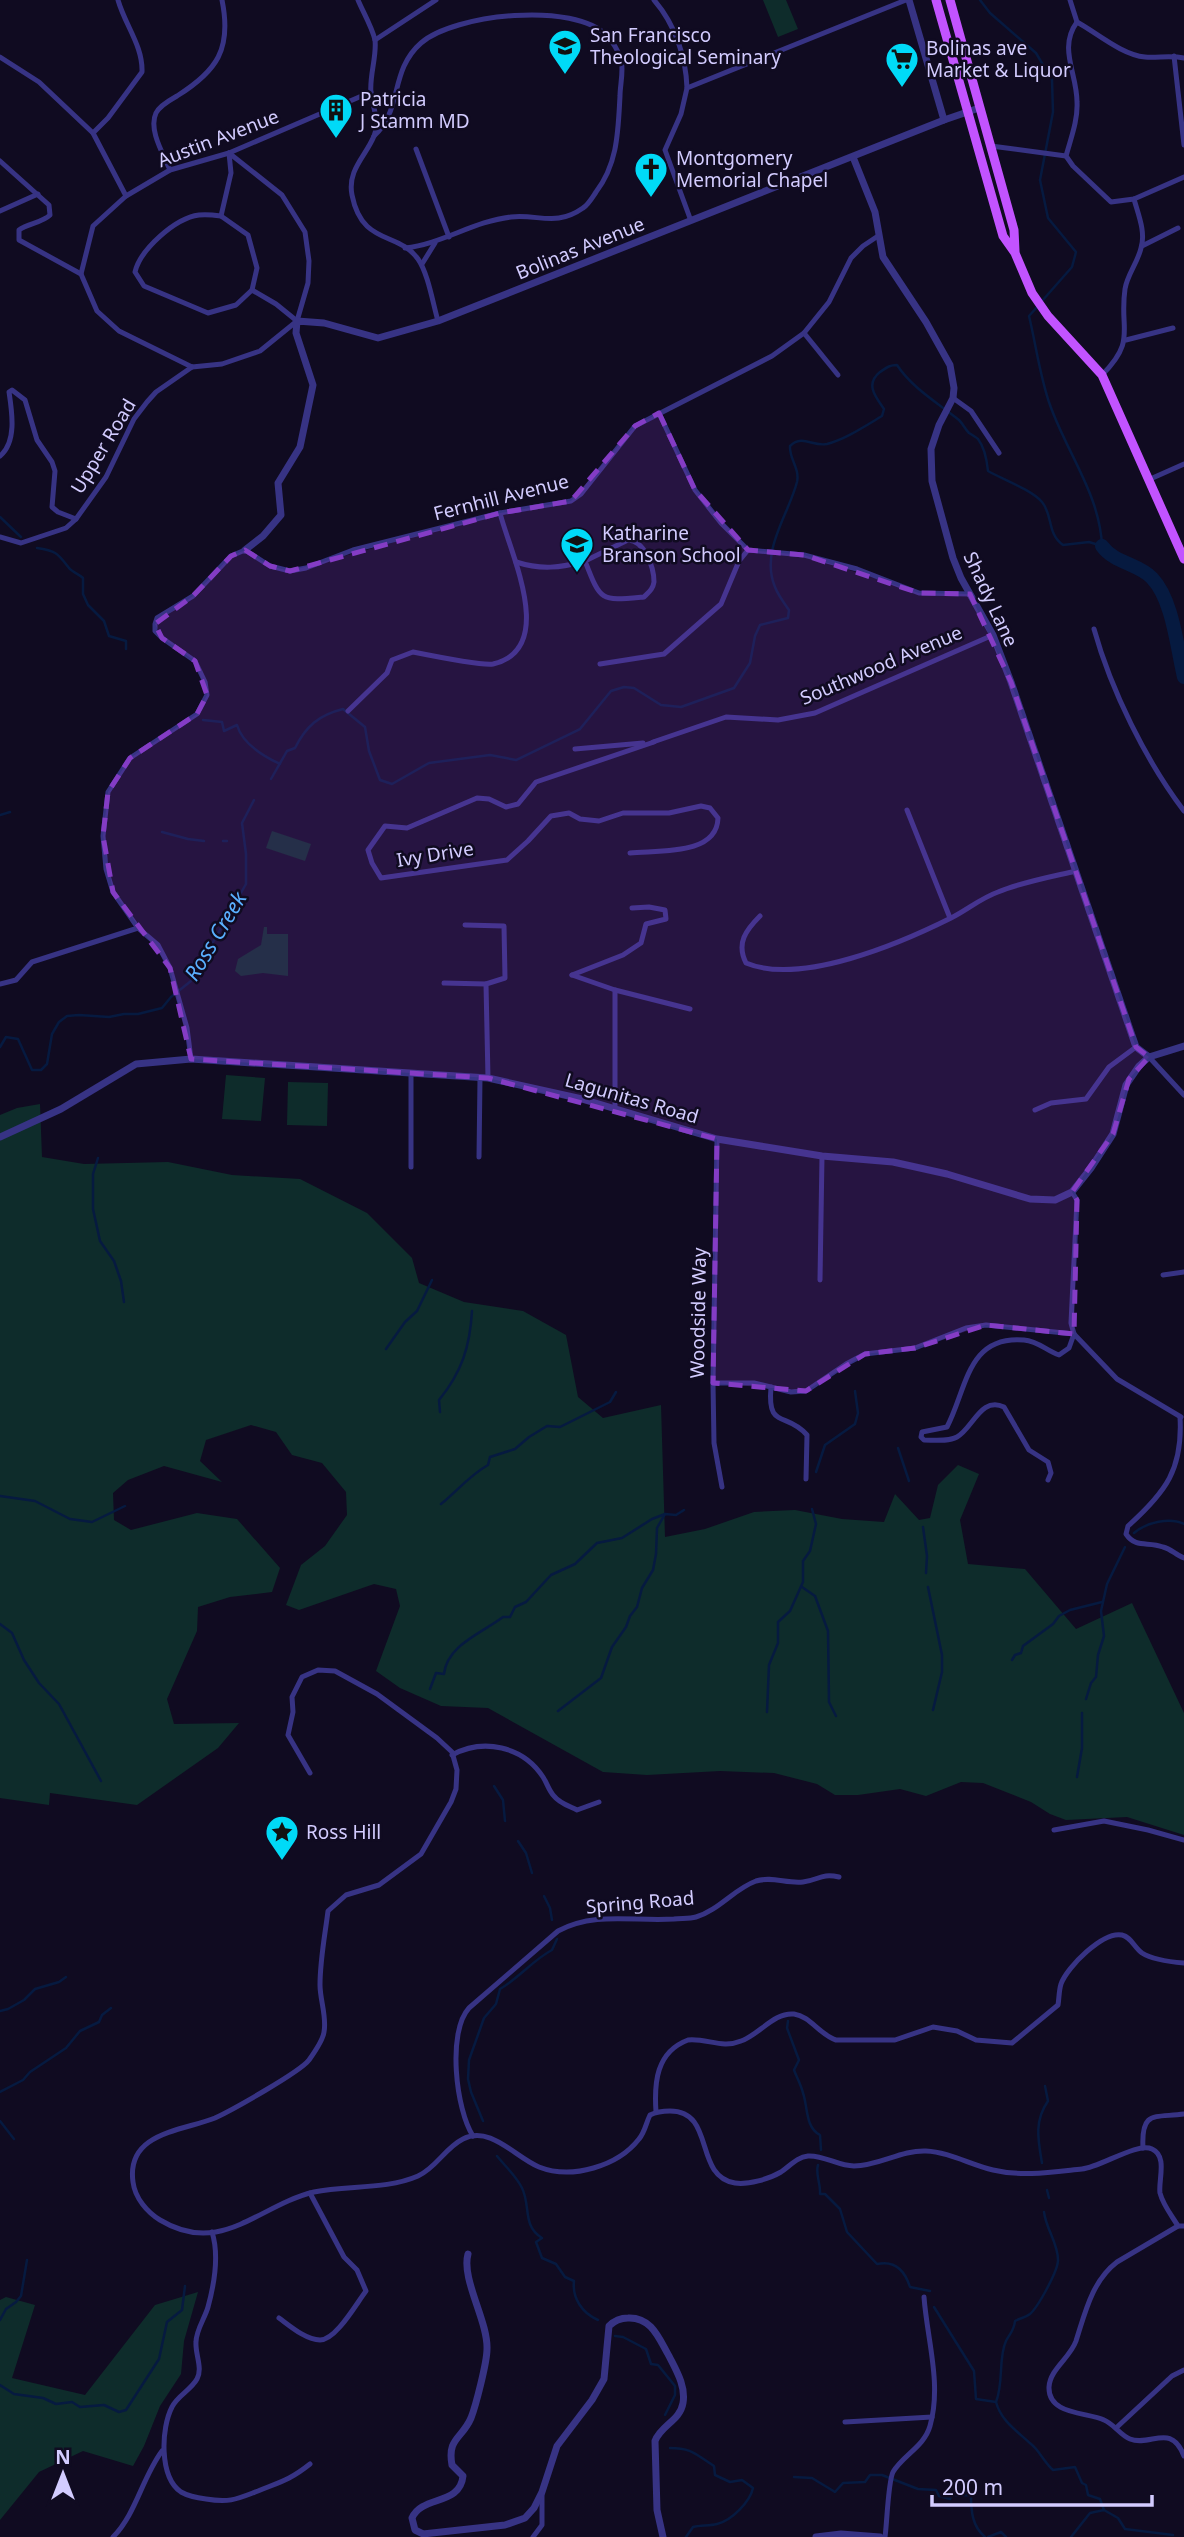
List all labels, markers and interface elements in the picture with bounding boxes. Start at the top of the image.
place label: San Francisco Theological Seminary [590,22,781,70]
school or university icon: San Francisco Theological Seminary [546,27,584,76]
place label: Bolinas ave Market & Liquor [926,35,1071,83]
supermarket icon: Bolinas ave Market & Liquor [883,40,921,89]
place label: Patricia J Stamm MD [358,86,470,134]
building icon: Patricia J Stamm MD [317,91,355,140]
street label: Austin Avenue [154,103,282,173]
place label: Montgomery Memorial Chapel [676,145,828,193]
church icon: Montgomery Memorial Chapel [632,150,670,199]
street label: Bolinas Avenue [512,210,648,286]
street label: Upper Road [64,394,142,498]
street label: Fernhill Avenue [431,468,571,526]
place label: Katharine Branson School [602,520,741,568]
school or university icon: Katharine Branson School [558,525,596,574]
street label: Shady Lane [958,547,1024,651]
street label: Southwood Avenue [796,619,966,711]
street label: Ivy Drive [395,835,475,873]
water label: Ross Creek [177,885,253,986]
street label: Lagunitas Road [562,1066,702,1130]
street label: Woodside Way [684,1247,712,1379]
place icon: Ross Hill [263,1813,301,1862]
place label: Ross Hill [306,1819,381,1845]
street label: Spring Road [585,1884,695,1920]
north arrow [28,2439,98,2509]
text: N [55,2444,71,2470]
scale bar [932,2464,1152,2508]
text: 200 m [942,2473,1003,2501]

